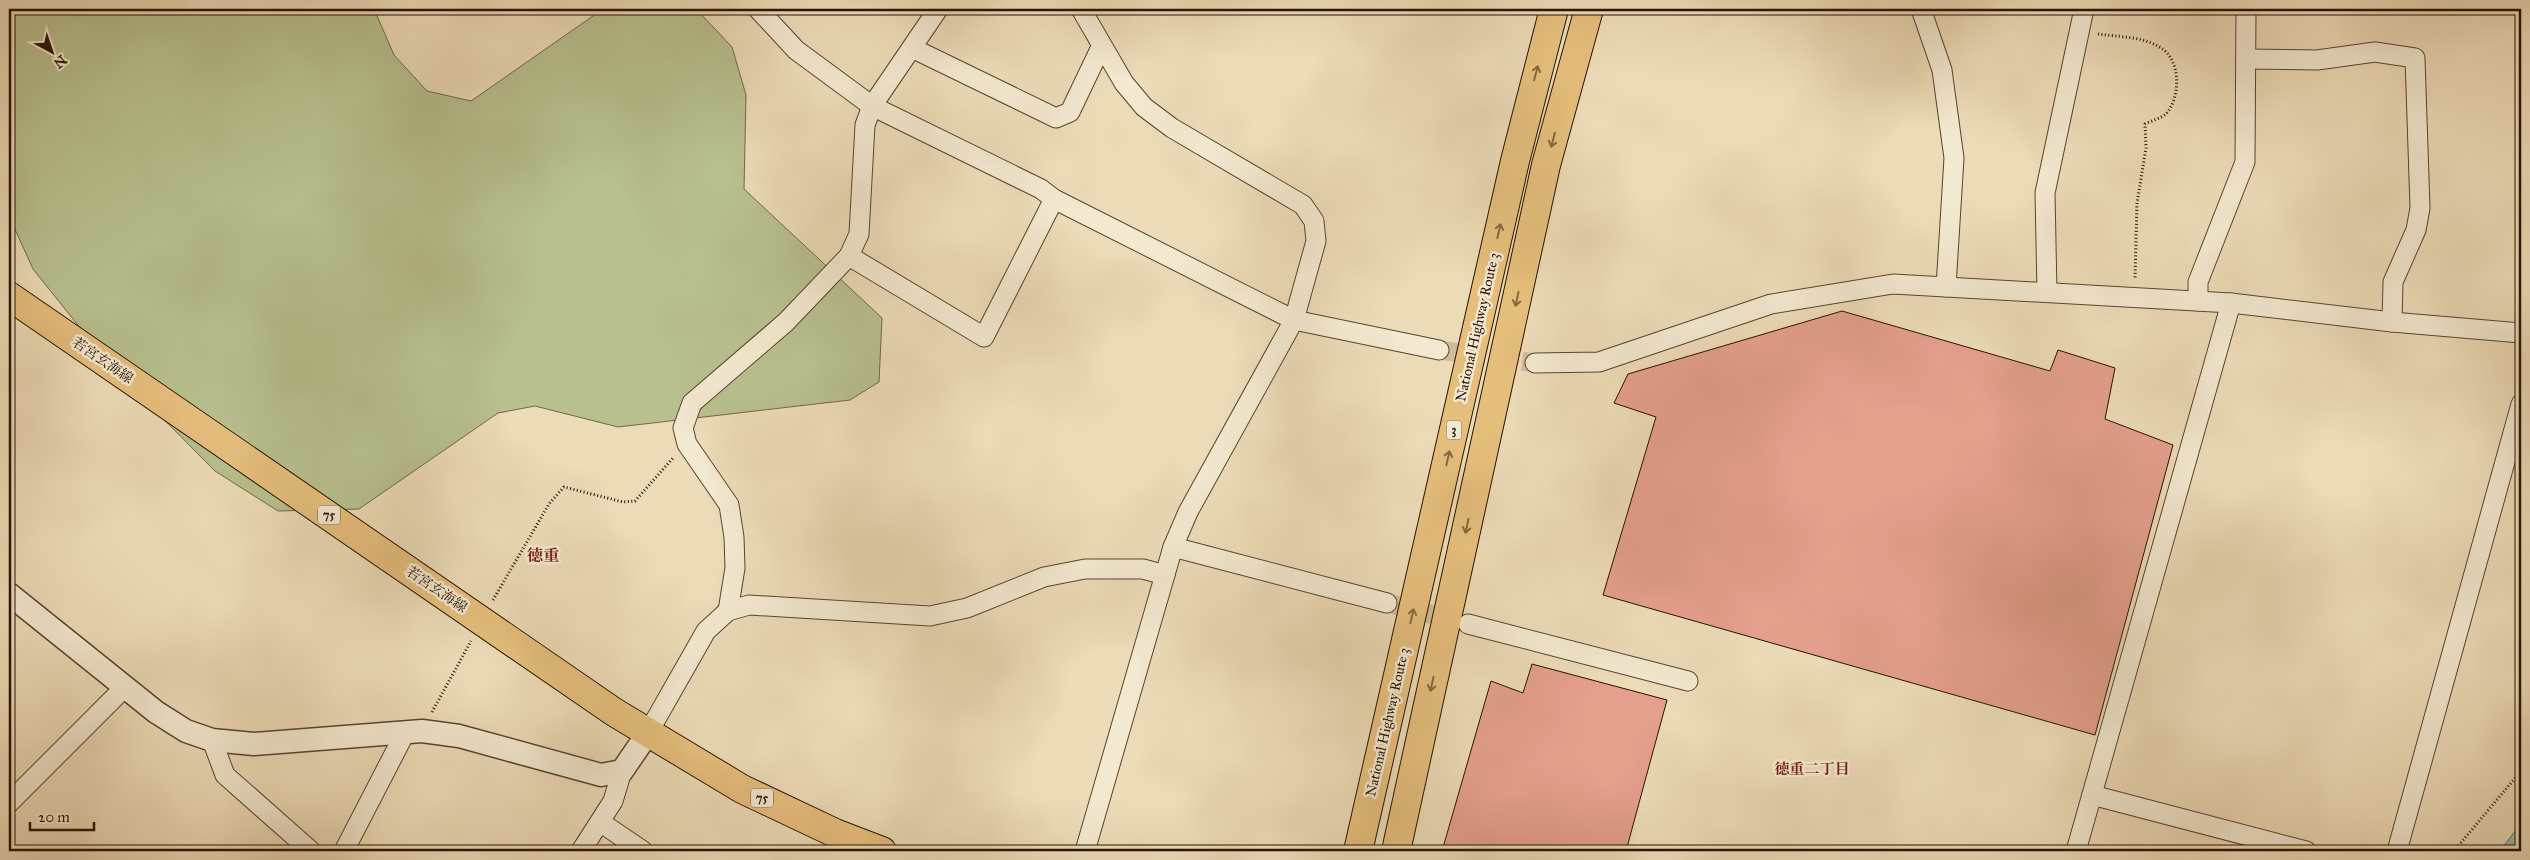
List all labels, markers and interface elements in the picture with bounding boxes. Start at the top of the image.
north arrow [28,28,78,78]
text: N [50,51,70,72]
one-way arrow [1532,65,1541,81]
one-way arrow [1547,132,1557,148]
one-way arrow [1495,223,1504,239]
street label: National Highway Route 3 [1452,251,1503,403]
one-way arrow [1512,290,1521,306]
street label: 若宮玄海線 [69,334,136,387]
road number: 3 [1446,420,1462,440]
one-way arrow [1444,450,1453,466]
road number: 75 [318,506,340,524]
one-way arrow [1462,517,1471,533]
district label: 徳重 [527,546,559,565]
street label: 若宮玄海線 [403,563,470,616]
one-way arrow [1407,608,1417,624]
street label: National Highway Route 3 [1362,646,1413,798]
one-way arrow [1427,676,1436,692]
district label: 徳重二丁目 [1774,760,1850,778]
road number: 75 [751,788,773,808]
scale bar [30,800,94,832]
text: 20 m [38,808,70,826]

